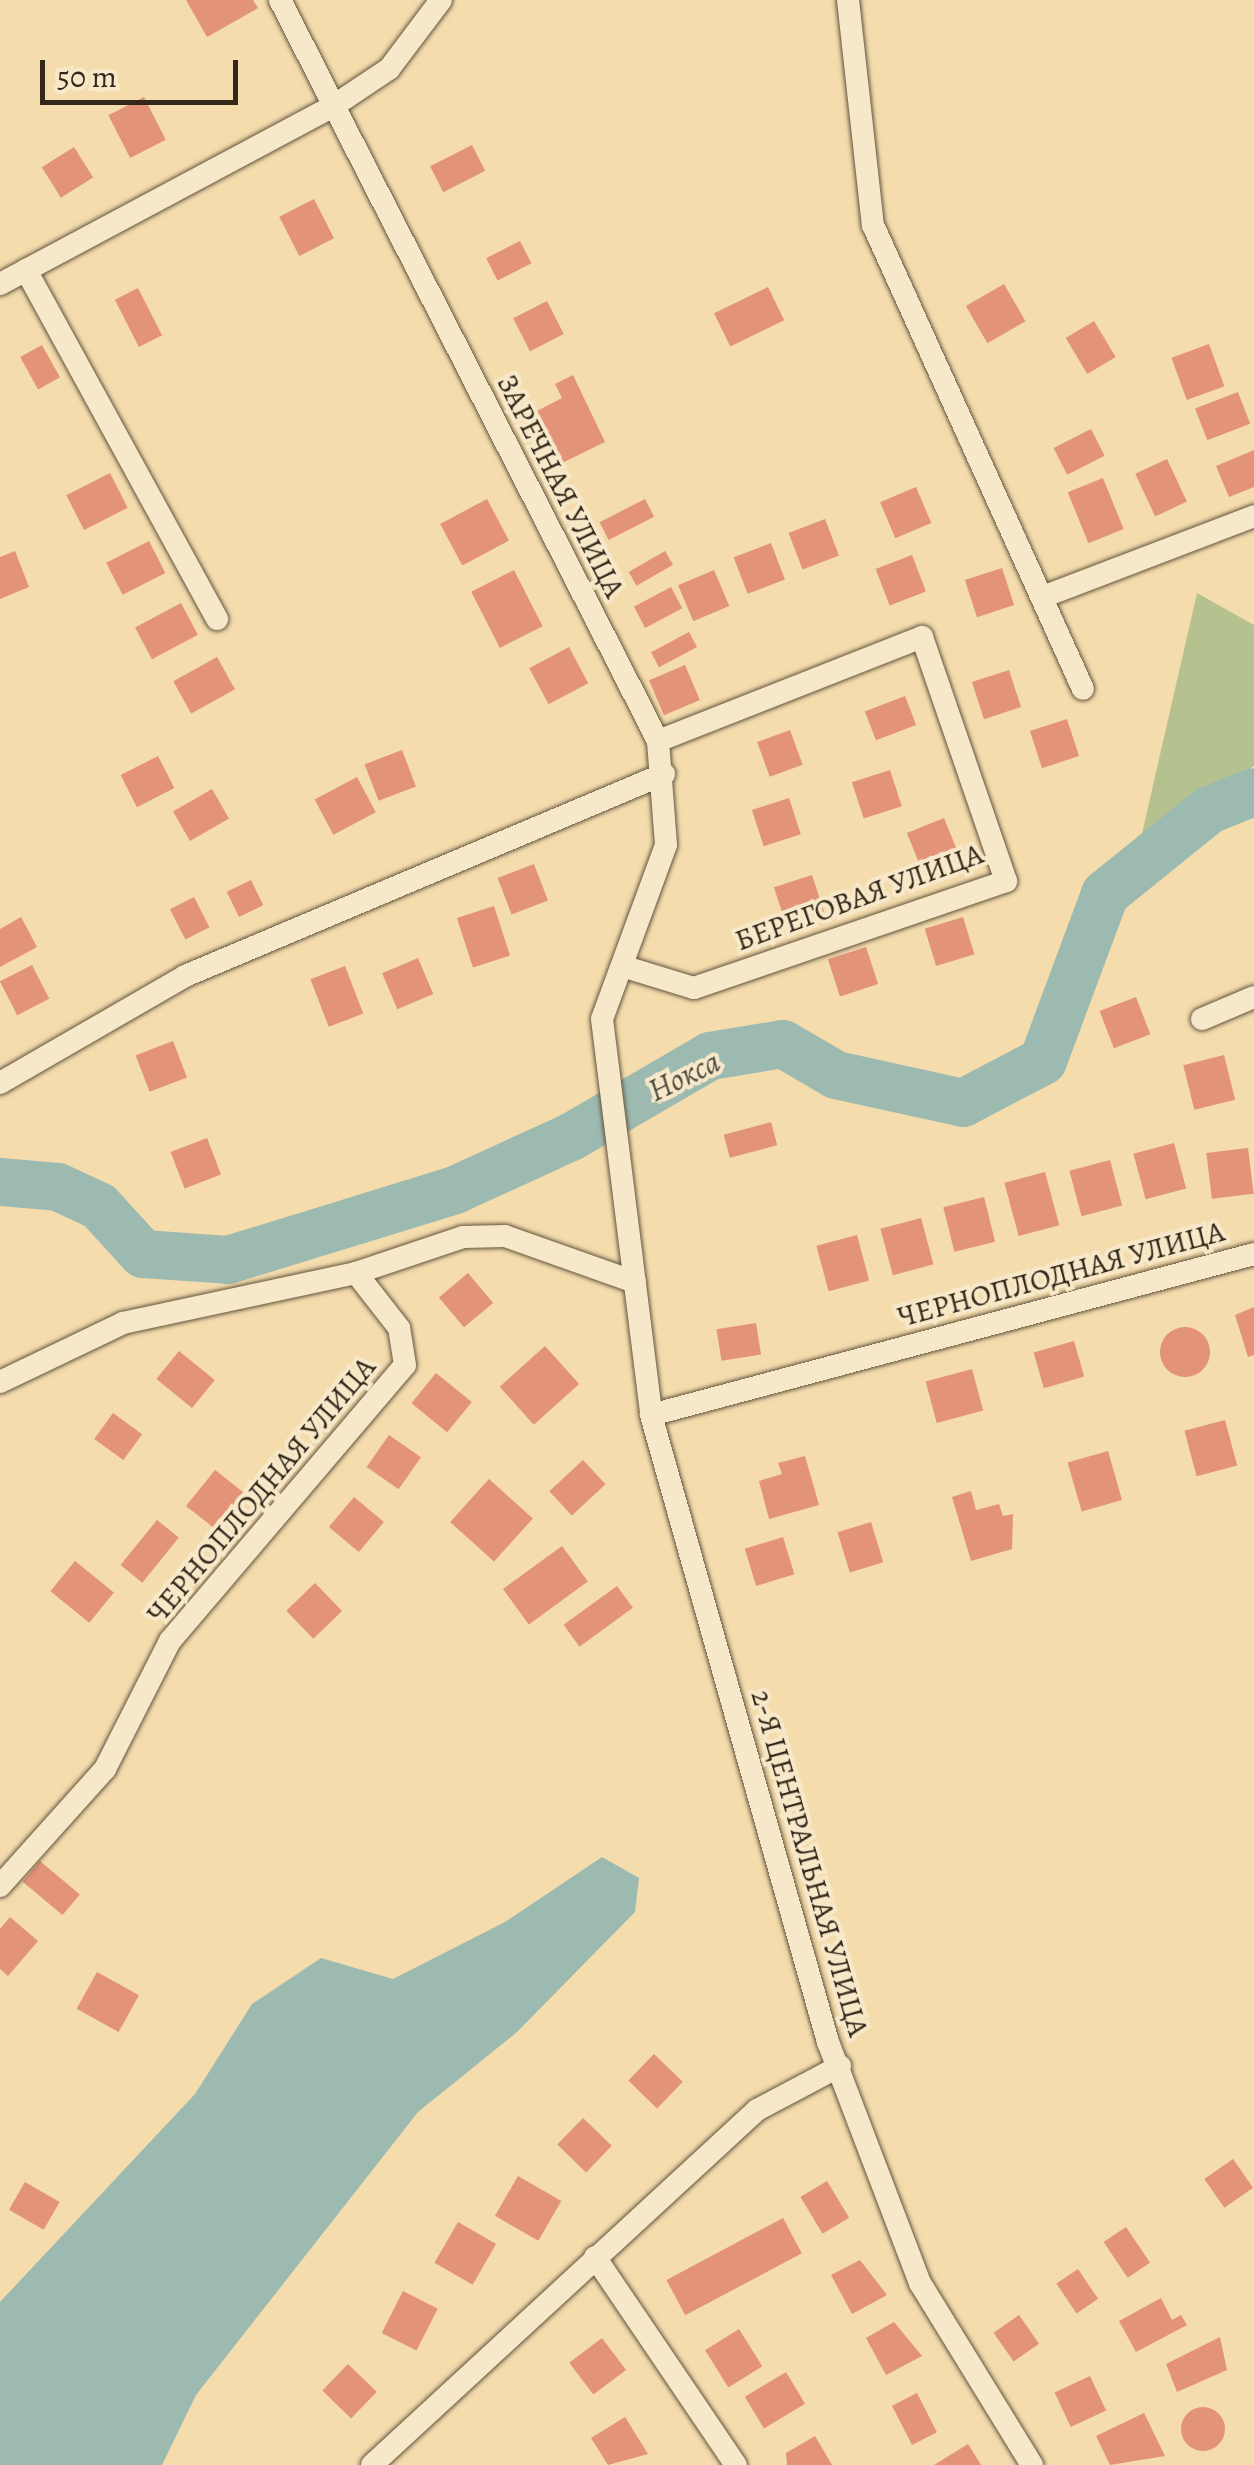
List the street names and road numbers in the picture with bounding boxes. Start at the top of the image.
street label: ЗАРЕЧНАЯ УЛИЦА [489,368,633,604]
street label: БЕРЕГОВАЯ УЛИЦА [730,835,988,959]
street label: ЧЕРНОПЛОДНАЯ УЛИЦА [894,1213,1228,1335]
street label: ЧЕРНОПЛОДНАЯ УЛИЦА [139,1349,383,1631]
street label: 2-Я ЦЕНТРАЛЬНАЯ УЛИЦА [743,1686,877,2040]

